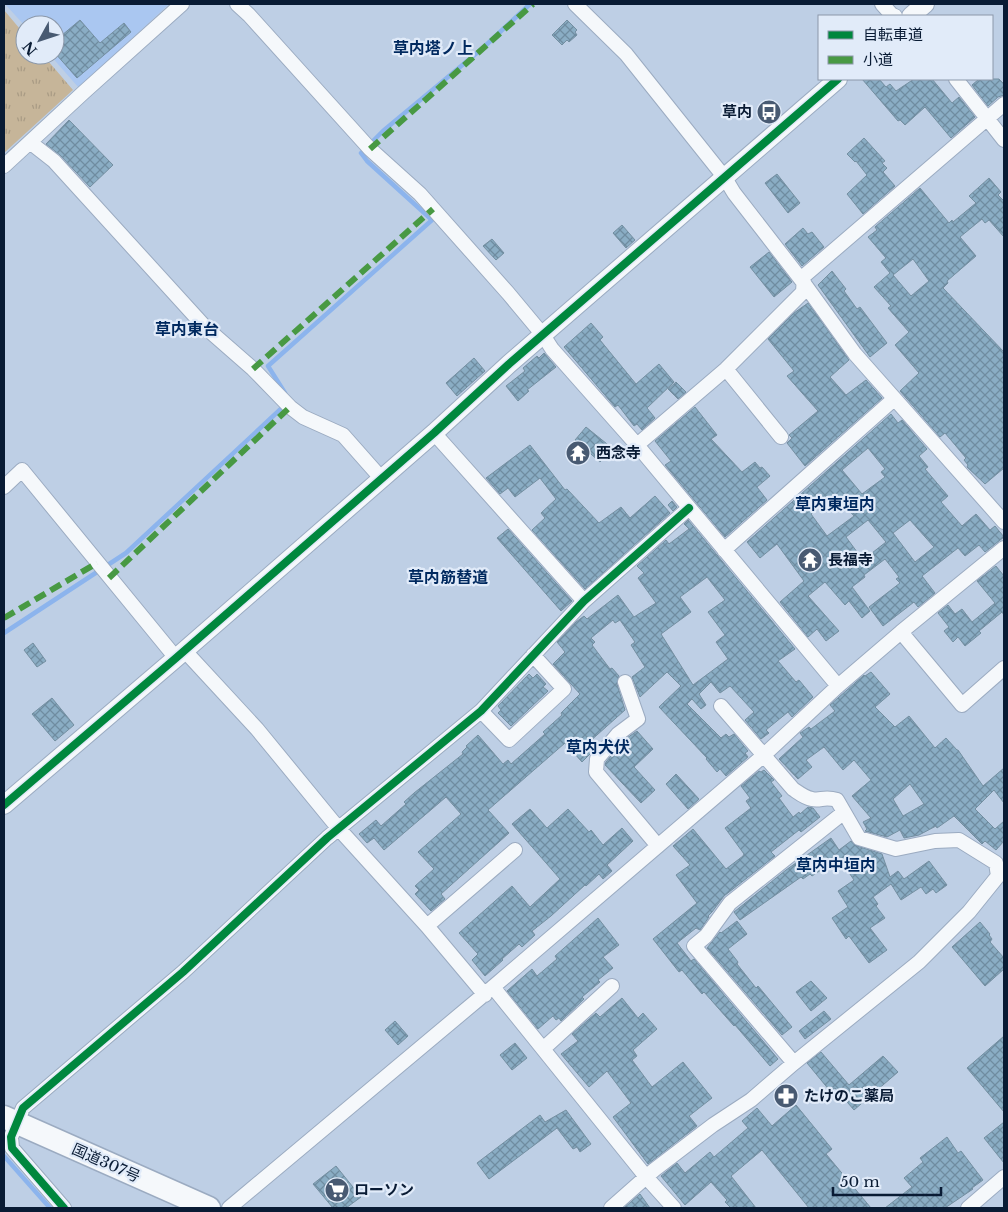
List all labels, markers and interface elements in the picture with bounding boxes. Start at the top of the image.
north arrow [15,15,65,65]
legend [818,15,993,80]
text: 自転車道 [863,25,923,44]
text: N [19,38,41,59]
district label: 草内塔ノ上 [393,38,473,58]
text: 小道 [863,50,893,69]
bus stop icon: 草内 [756,99,782,125]
place label: 草内 [722,102,752,121]
district label: 草内東台 [155,319,219,339]
temple icon: 西念寺 [565,440,591,466]
place label: 西念寺 [596,443,641,462]
district label: 草内東垣内 [795,494,875,514]
temple icon: 長福寺 [797,547,823,573]
place label: 長福寺 [828,550,873,569]
district label: 草内筋替道 [408,567,488,587]
district label: 草内犬伏 [566,737,630,757]
district label: 草内中垣内 [796,855,876,875]
pharmacy icon: たけのこ薬局 [773,1083,799,1109]
place label: たけのこ薬局 [804,1086,894,1105]
street label: 国道307号 [69,1139,143,1186]
scale bar [833,1164,940,1196]
text: 50 m [840,1172,880,1191]
supermarket icon: ローソン [324,1177,350,1203]
place label: ローソン [354,1180,414,1199]

